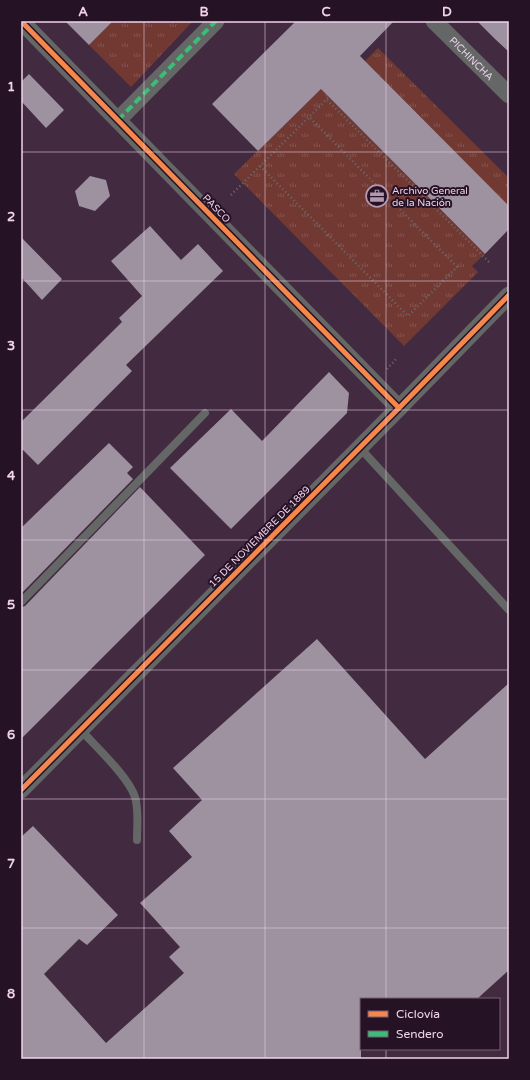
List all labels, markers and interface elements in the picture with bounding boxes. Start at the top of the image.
text: A [78,4,88,20]
text: B [199,4,209,20]
text: C [321,4,331,20]
text: D [442,4,452,20]
street label: PICHINCHA [447,35,496,83]
text: 1 [7,79,15,95]
office icon: Archivo General de la Nación [364,183,390,209]
place label: Archivo General de la Nación [392,185,468,209]
street label: PASCO [200,192,233,225]
text: 2 [7,209,15,225]
text: 3 [7,338,15,354]
text: 4 [7,468,16,484]
street label: 15 DE NOVIEMBRE DE 1889 [207,484,313,590]
text: 5 [7,597,15,613]
text: 6 [7,727,15,743]
text: 7 [7,856,15,872]
text: 8 [7,986,15,1002]
legend [360,998,500,1050]
text: Ciclovía [396,1007,440,1021]
text: Sendero [396,1027,444,1041]

